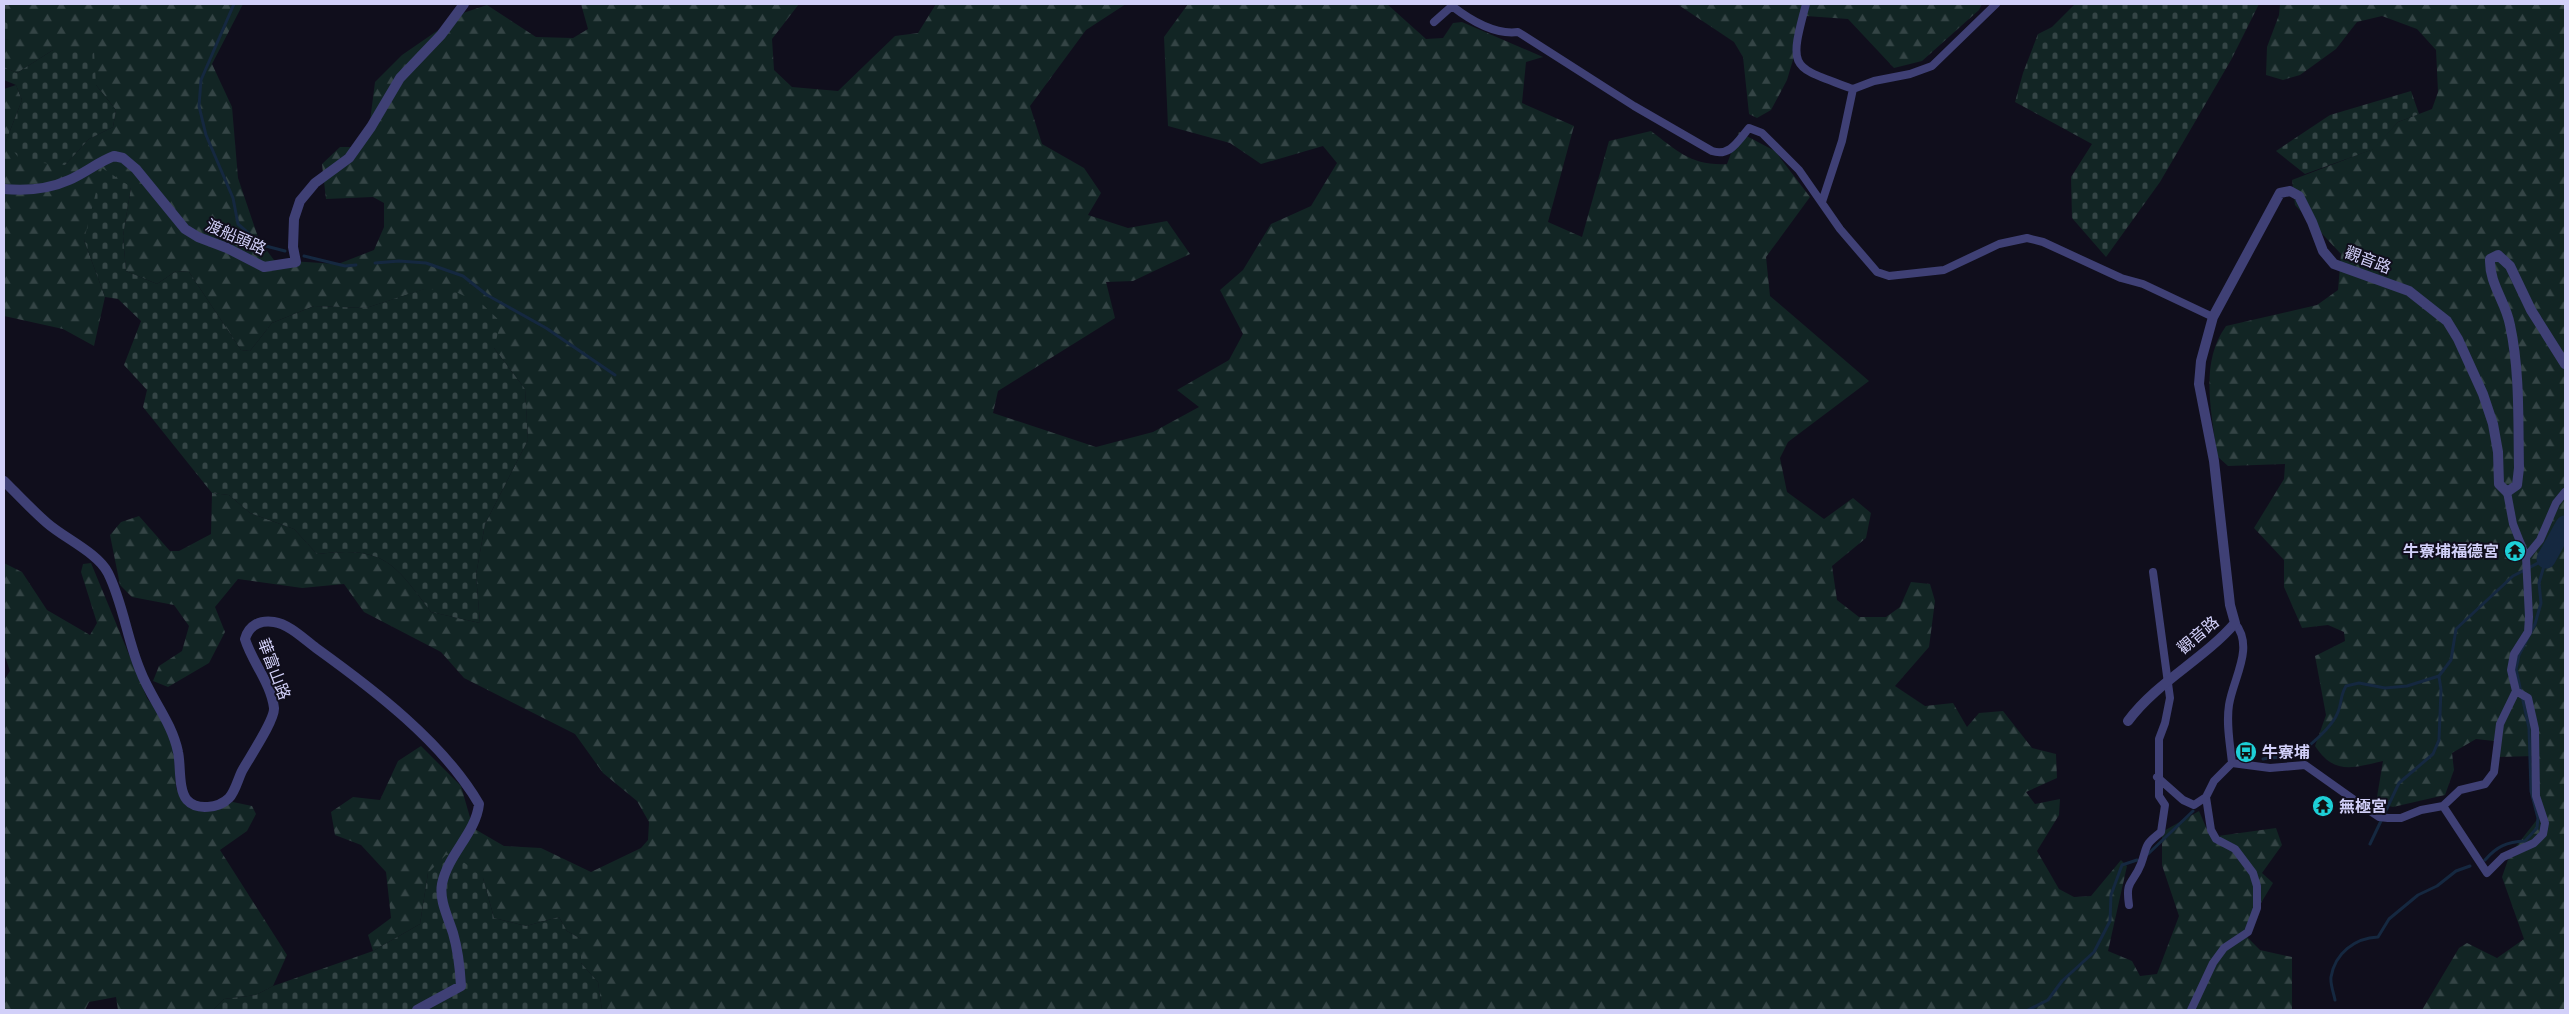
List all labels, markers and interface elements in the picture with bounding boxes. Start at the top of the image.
street label: 渡船頭路 [203,215,269,259]
street label: 觀音路 [2342,243,2394,277]
temple icon: 牛寮埔福德宮 [2503,539,2527,563]
place label: 牛寮埔福德宮 [2403,542,2499,561]
street label: 觀音路 [2174,612,2222,658]
street label: 華富山路 [254,636,294,702]
bus stop icon: 牛寮埔 [2234,740,2258,764]
place label: 牛寮埔 [2262,743,2310,762]
temple icon: 無極宮 [2311,794,2335,818]
place label: 無極宮 [2339,797,2387,816]

